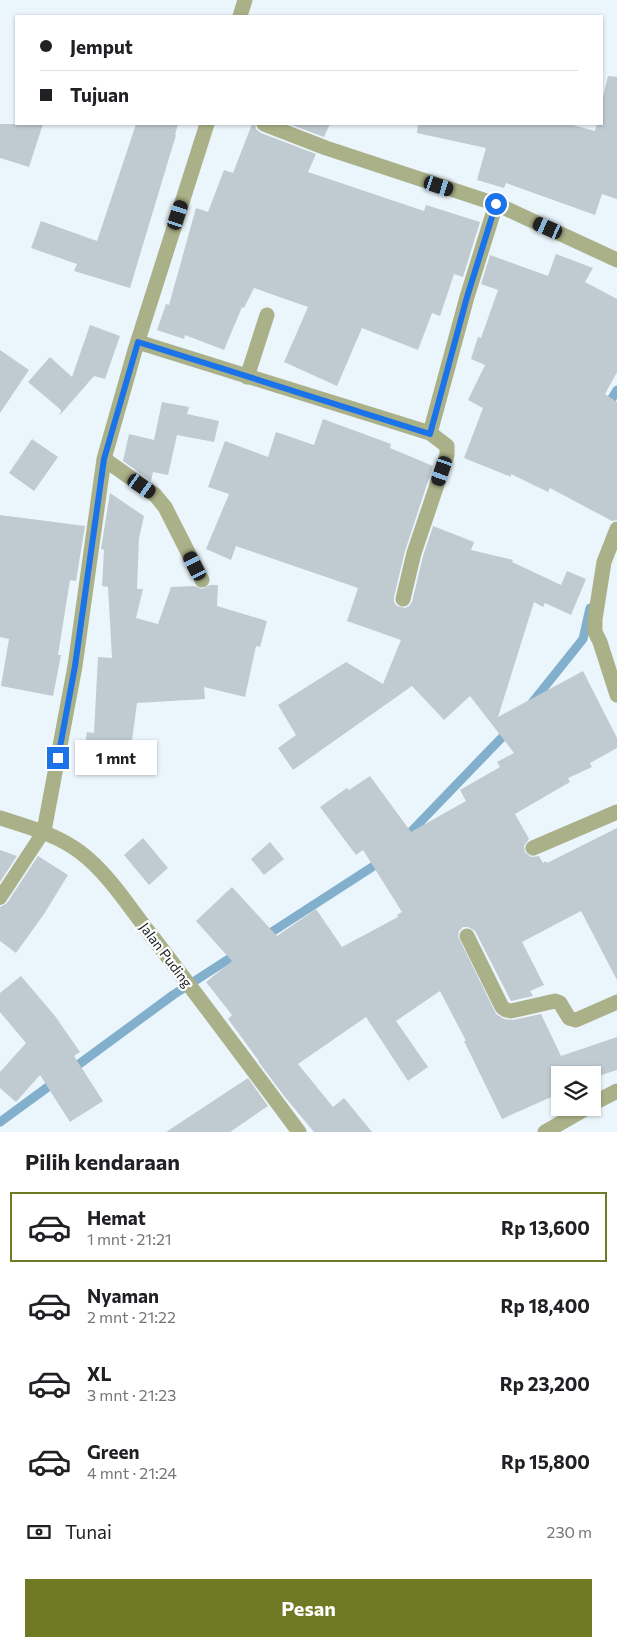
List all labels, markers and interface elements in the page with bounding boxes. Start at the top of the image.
text: Jemput [70,35,133,58]
text: Tujuan [70,83,129,106]
car [422,174,455,198]
route start [485,193,507,215]
car [166,198,189,232]
car [531,215,564,241]
car [430,454,453,488]
car [125,471,158,501]
car [181,549,208,583]
callout: 1 mnt [76,740,158,776]
route end [47,747,69,769]
text: 1 mnt [96,748,136,767]
street label: Jalan Puding [136,919,197,991]
map controls [551,1066,601,1116]
button: layers [551,1066,601,1116]
text: Pilih kendaraan [25,1148,180,1175]
icon: car [27,1205,72,1250]
text: Hemat [87,1206,146,1229]
text: Rp 13,600 [501,1216,590,1239]
text: 1 mnt · 21:21 [87,1229,172,1248]
icon: car [27,1283,72,1328]
text: Nyaman [87,1284,159,1307]
text: Rp 18,400 [500,1294,590,1317]
text: 2 mnt · 21:22 [87,1307,176,1326]
icon: car [27,1361,72,1406]
text: XL [87,1362,112,1385]
text: Rp 23,200 [500,1372,590,1395]
text: 3 mnt · 21:23 [87,1385,176,1404]
icon: car [27,1439,72,1484]
text: Green [87,1440,139,1463]
text: Rp 15,800 [501,1450,590,1473]
text: 4 mnt · 21:24 [87,1463,177,1482]
icon: cash [25,1518,53,1546]
text: Tunai [65,1520,112,1543]
text: 230 m [547,1522,592,1541]
button: Pesan [25,1579,592,1637]

